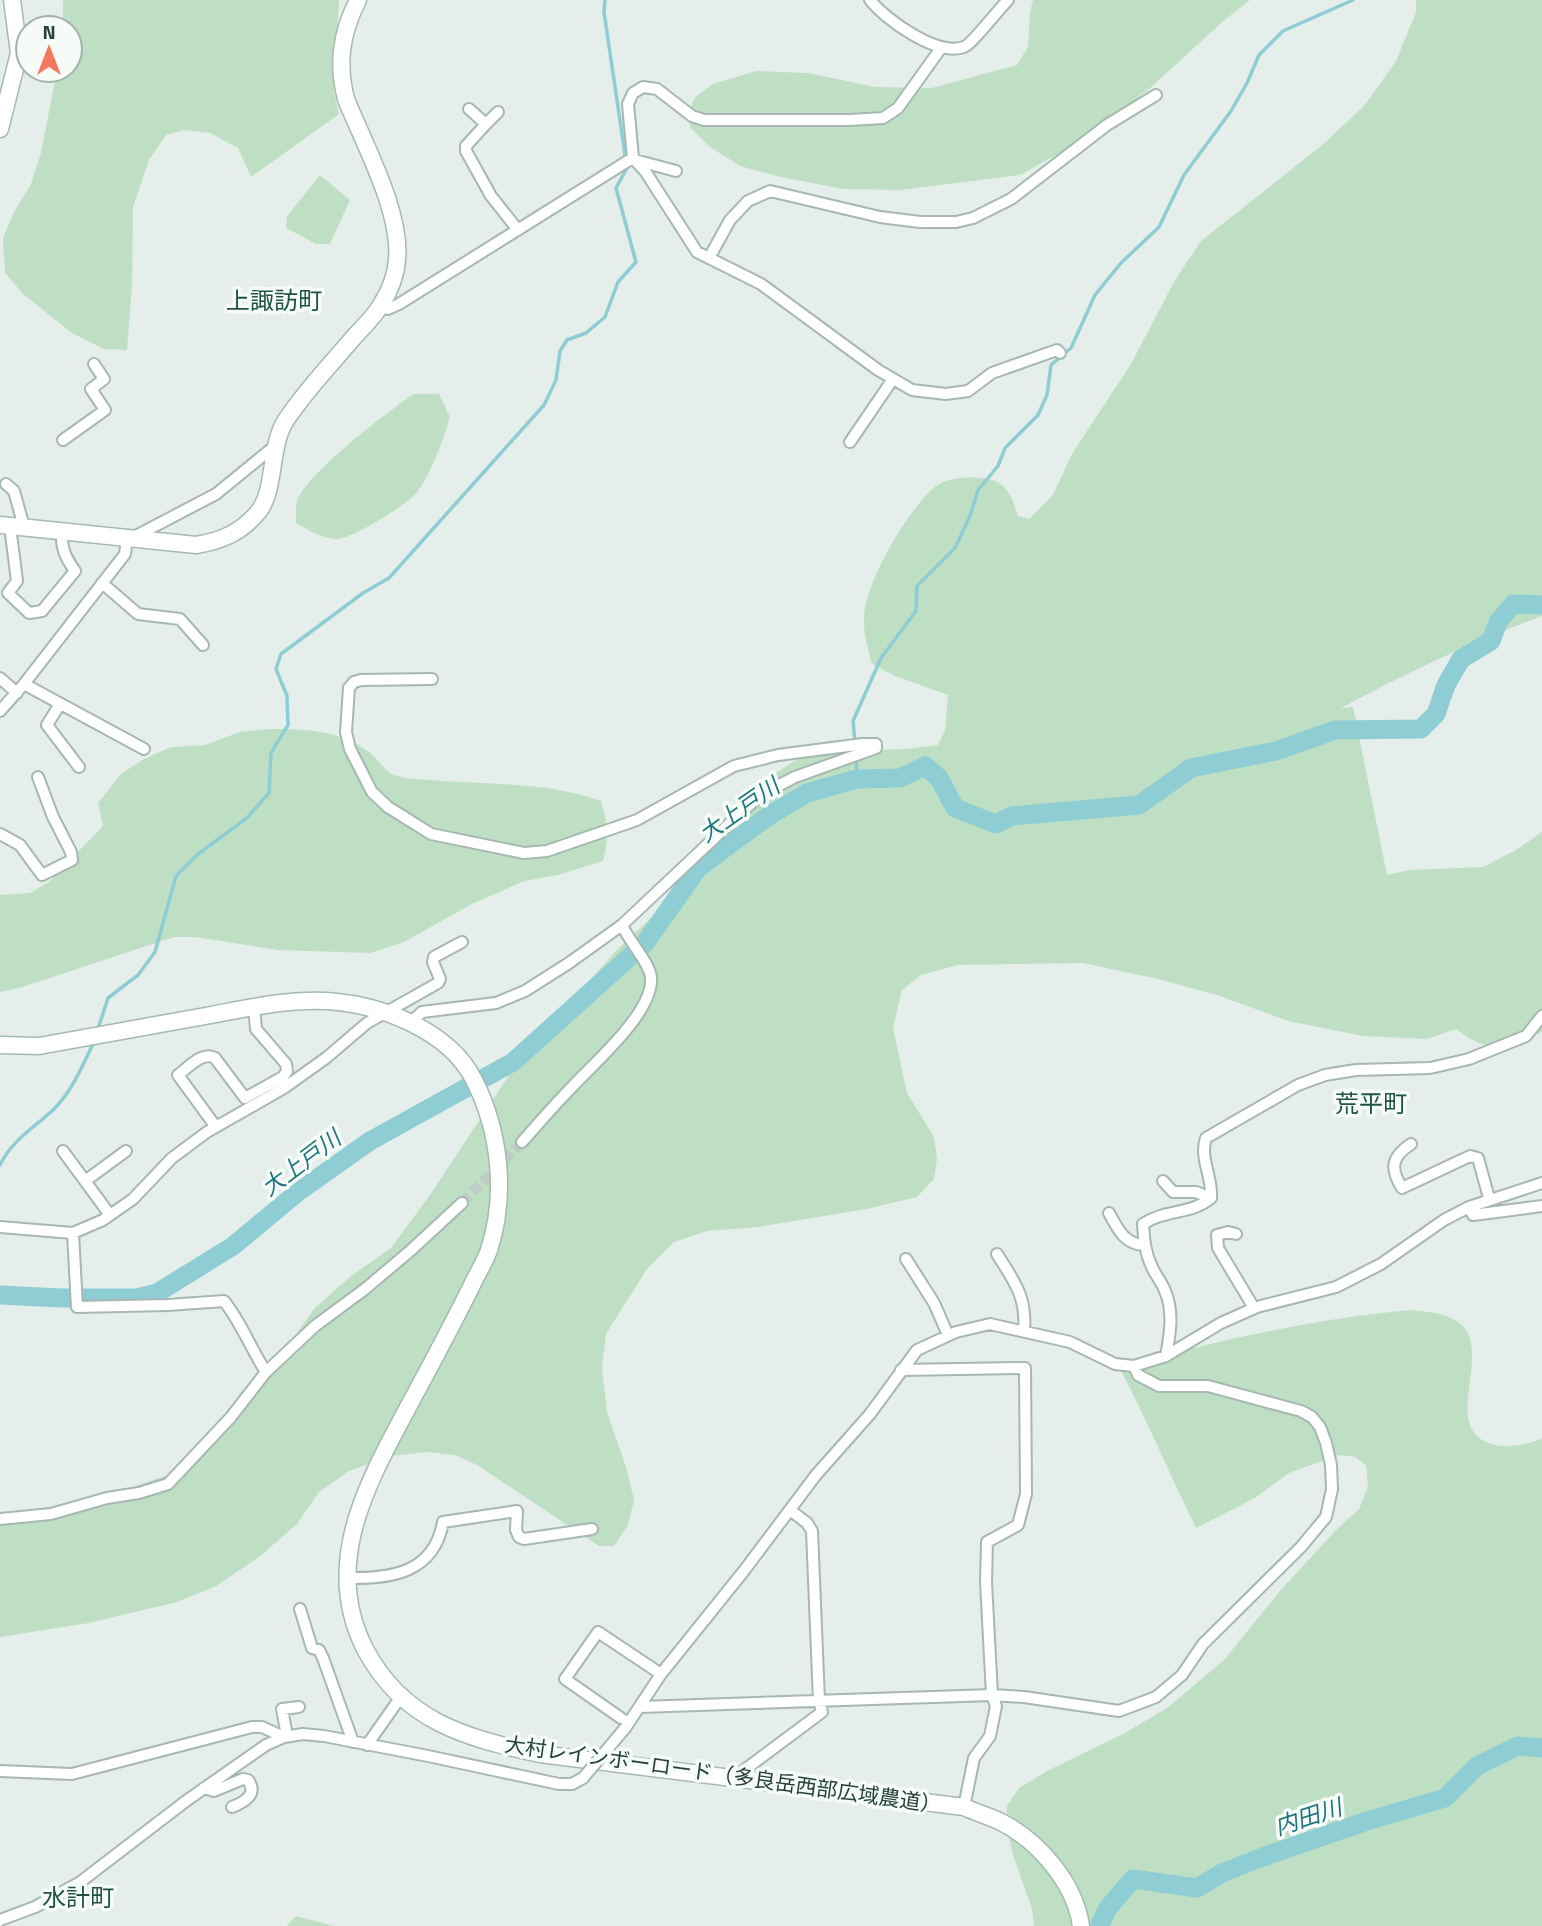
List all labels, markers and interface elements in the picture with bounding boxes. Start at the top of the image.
north arrow [14,14,84,84]
text: N [42,17,56,46]
district label: 上諏訪町 [226,282,322,318]
water label: 大上戸川 [691,767,789,850]
district label: 荒平町 [1335,1085,1407,1121]
water label: 大上戸川 [253,1119,350,1204]
street label: 大村レインボーロード（多良岳西部広域農道） [503,1727,944,1821]
water label: 内田川 [1270,1788,1349,1844]
district label: 水計町 [42,1879,114,1915]

